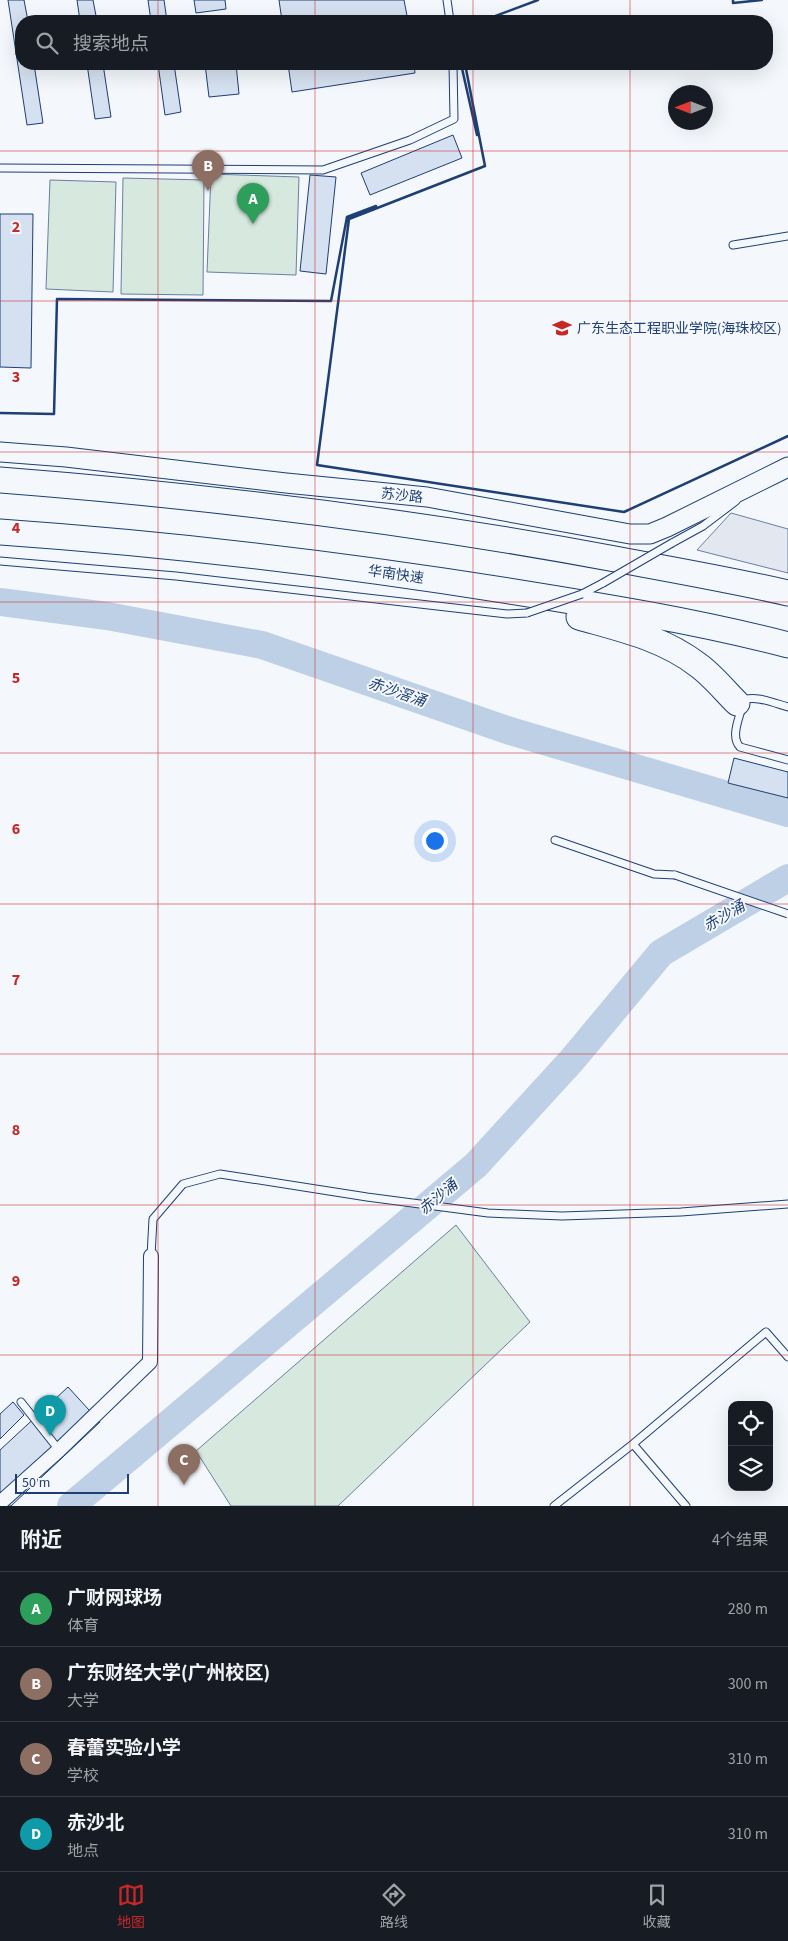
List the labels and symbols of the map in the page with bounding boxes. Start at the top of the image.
north arrow [668,85,713,130]
pin: B [192,150,224,191]
pin: A [237,183,269,224]
text: 2 [12,216,20,238]
school or university icon: 广东生态工程职业学院(海珠校区) [551,317,573,339]
place label: 广东生态工程职业学院(海珠校区) [577,319,781,339]
text: 3 [12,366,20,388]
street label: 苏沙路 [380,484,424,508]
text: 4 [12,517,21,539]
street label: 华南快速 [367,561,425,589]
text: 5 [12,667,20,689]
water label: 赤沙滘涌 [365,673,431,713]
text: 6 [12,818,20,840]
your location [422,828,448,854]
water label: 赤沙涌 [700,895,751,937]
text: 7 [12,969,20,991]
text: 8 [12,1119,20,1141]
water label: 赤沙涌 [414,1174,464,1220]
text: 9 [12,1270,20,1292]
pin: D [34,1395,66,1436]
pin: C [168,1444,200,1485]
scale bar [15,1471,129,1494]

